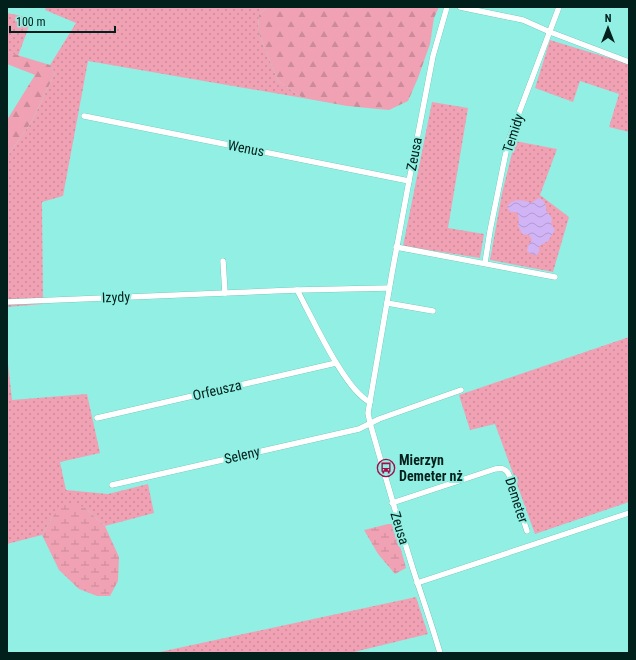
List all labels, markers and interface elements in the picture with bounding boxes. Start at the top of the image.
scale bar [10,8,115,34]
north arrow [588,8,628,48]
text: N [605,12,612,25]
text: 100 m [16,15,46,29]
street label: Temidy [499,111,527,154]
street label: Zeusa [403,136,425,172]
street label: Wenus [226,137,266,159]
street label: Izydy [102,289,131,305]
street label: Orfeusza [191,377,243,403]
street label: Seleny [223,443,262,467]
place label: Mierzyn Demeter nż [399,452,463,484]
bus stop icon: Mierzyn Demeter nż [376,458,396,478]
street label: Demeter [502,475,532,525]
street label: Zeusa [387,510,413,546]

